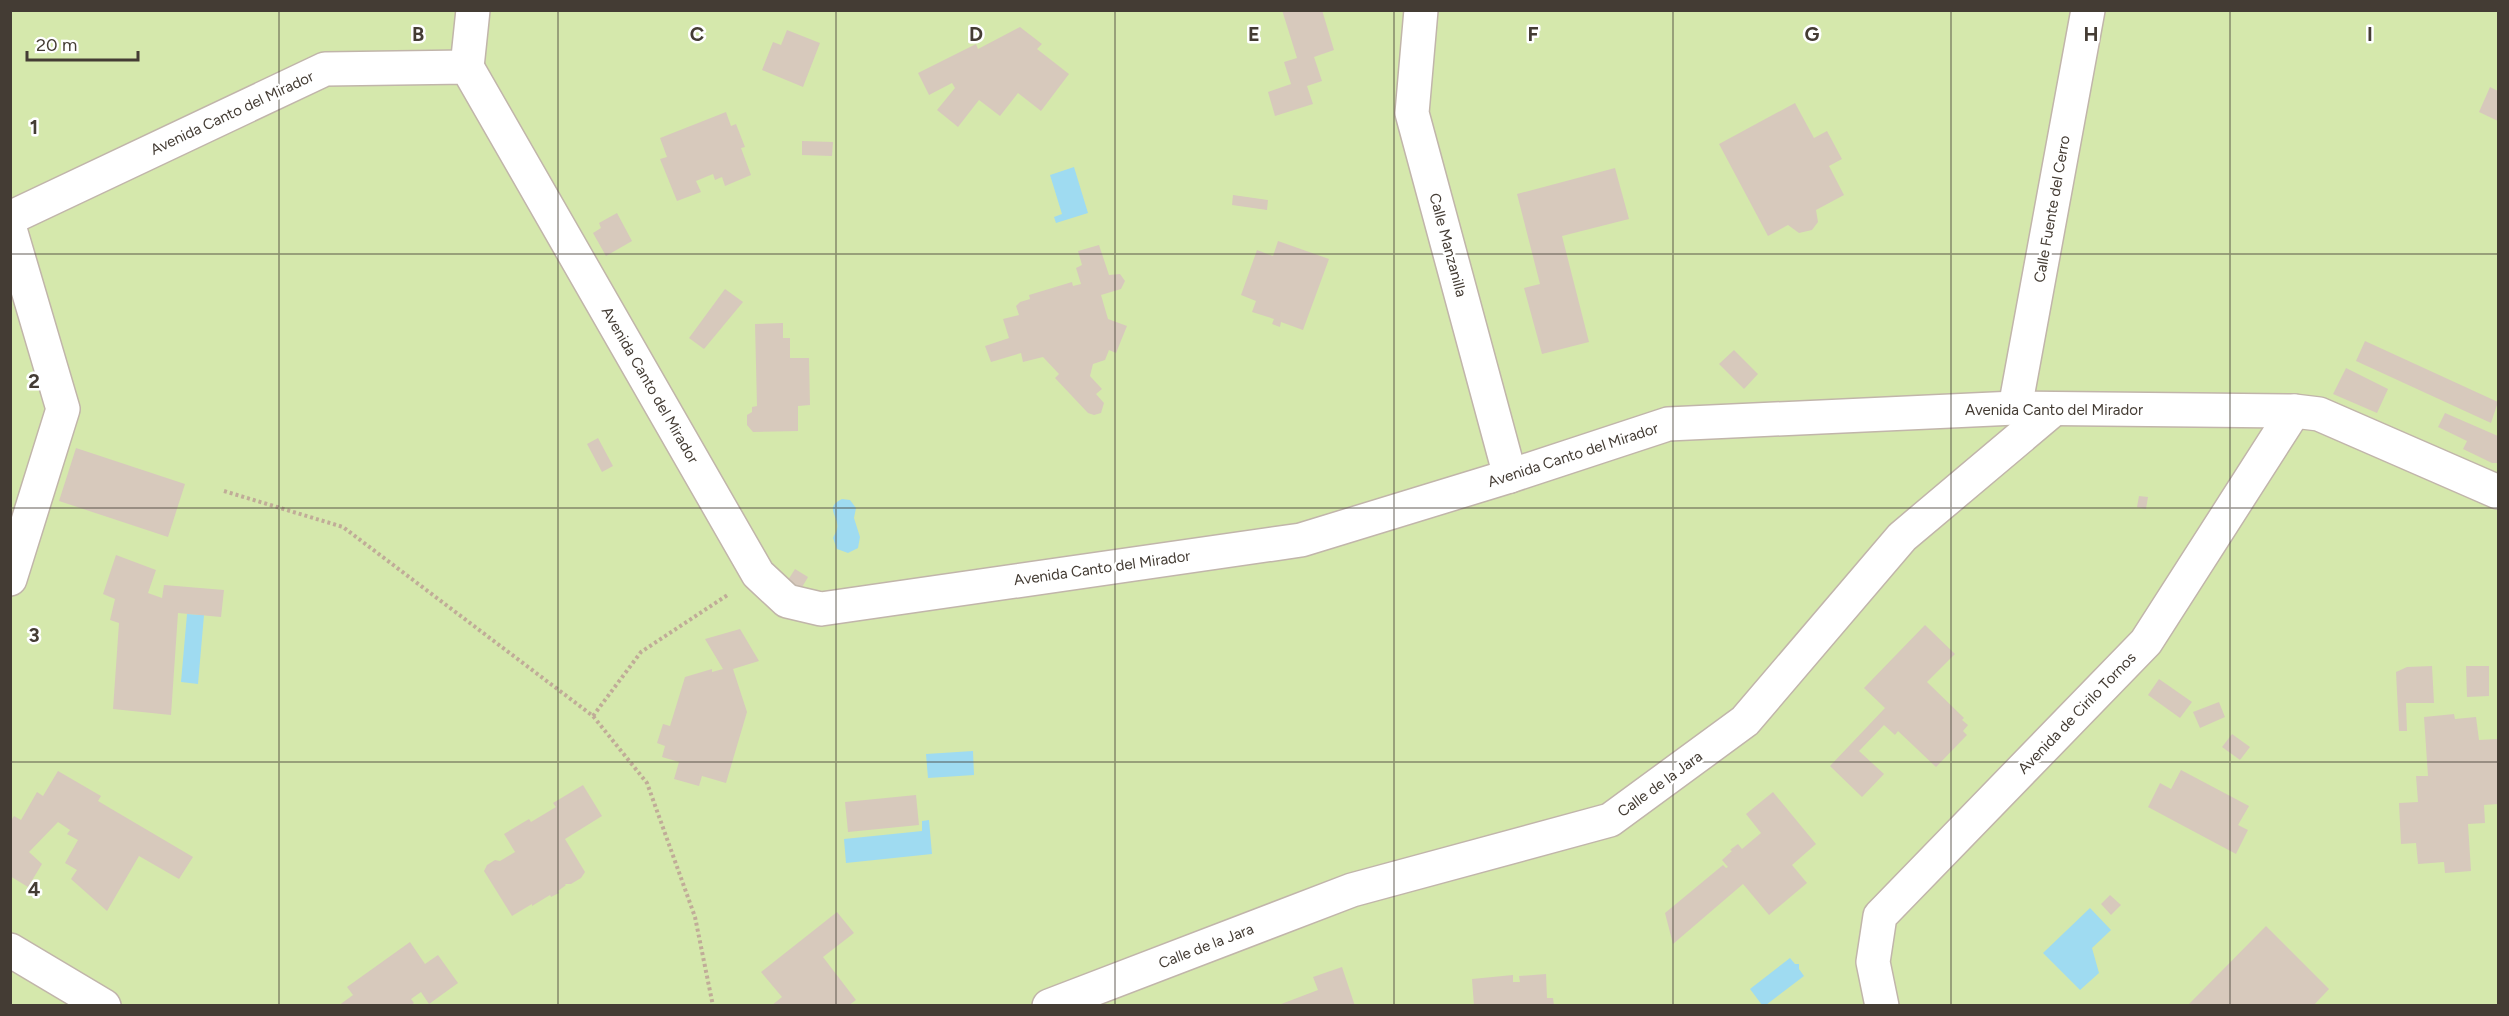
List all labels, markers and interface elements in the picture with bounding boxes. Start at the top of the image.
text: B [412,22,424,46]
text: C [690,22,704,46]
text: D [969,22,983,46]
text: E [1248,22,1260,46]
text: F [1527,22,1539,46]
text: G [1805,22,1820,46]
text: H [2084,22,2099,46]
text: I [2367,22,2373,46]
scale bar [27,24,138,62]
text: 20 m [36,34,77,56]
street label: Avenida Canto del Mirador [147,67,317,159]
text: 1 [30,115,38,139]
street label: Calle Fuente del Cerro [2030,134,2074,284]
street label: Calle Manzanilla [1425,191,1471,299]
street label: Avenida Canto del Mirador [598,303,702,467]
text: 2 [28,369,40,393]
street label: Avenida Canto del Mirador [1965,401,2143,419]
street label: Avenida Canto del Mirador [1486,419,1660,491]
street label: Avenida Canto del Mirador [1013,547,1191,589]
text: 3 [28,623,40,647]
street label: Avenida de Cirilo Tornos [2014,648,2140,778]
street label: Calle de la Jara [1614,747,1706,821]
text: 4 [28,877,41,901]
street label: Calle de la Jara [1156,920,1256,972]

